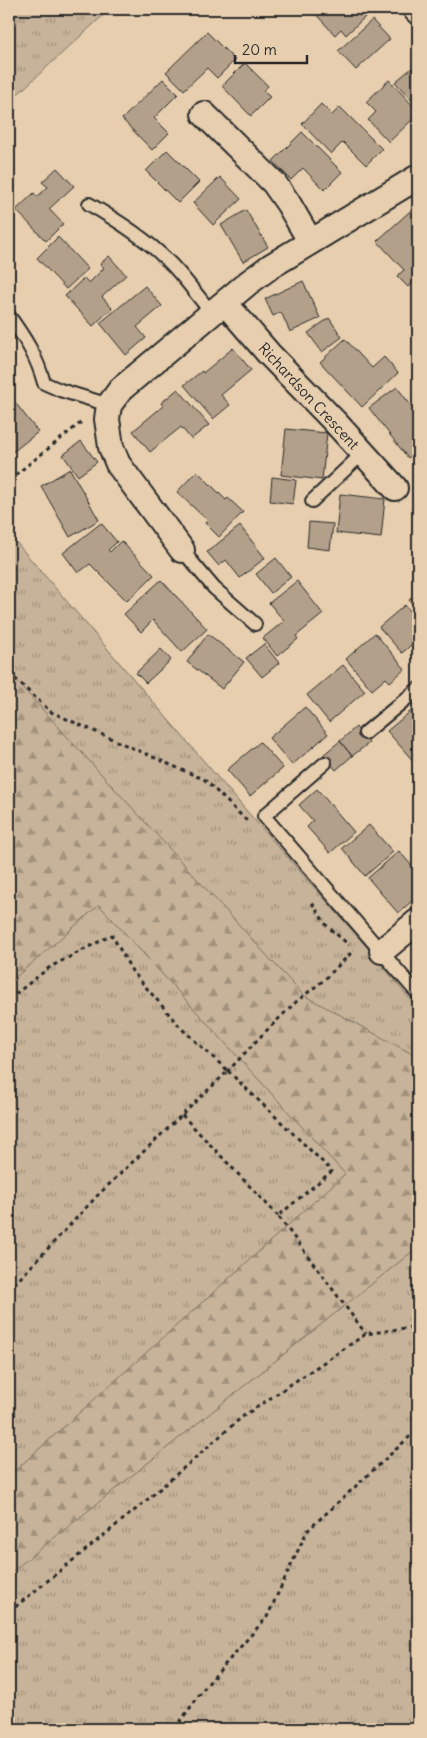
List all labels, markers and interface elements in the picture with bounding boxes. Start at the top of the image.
scale bar [235,32,307,64]
text: 20 m [242,40,277,59]
street label: Richardson Crescent [254,339,364,453]

